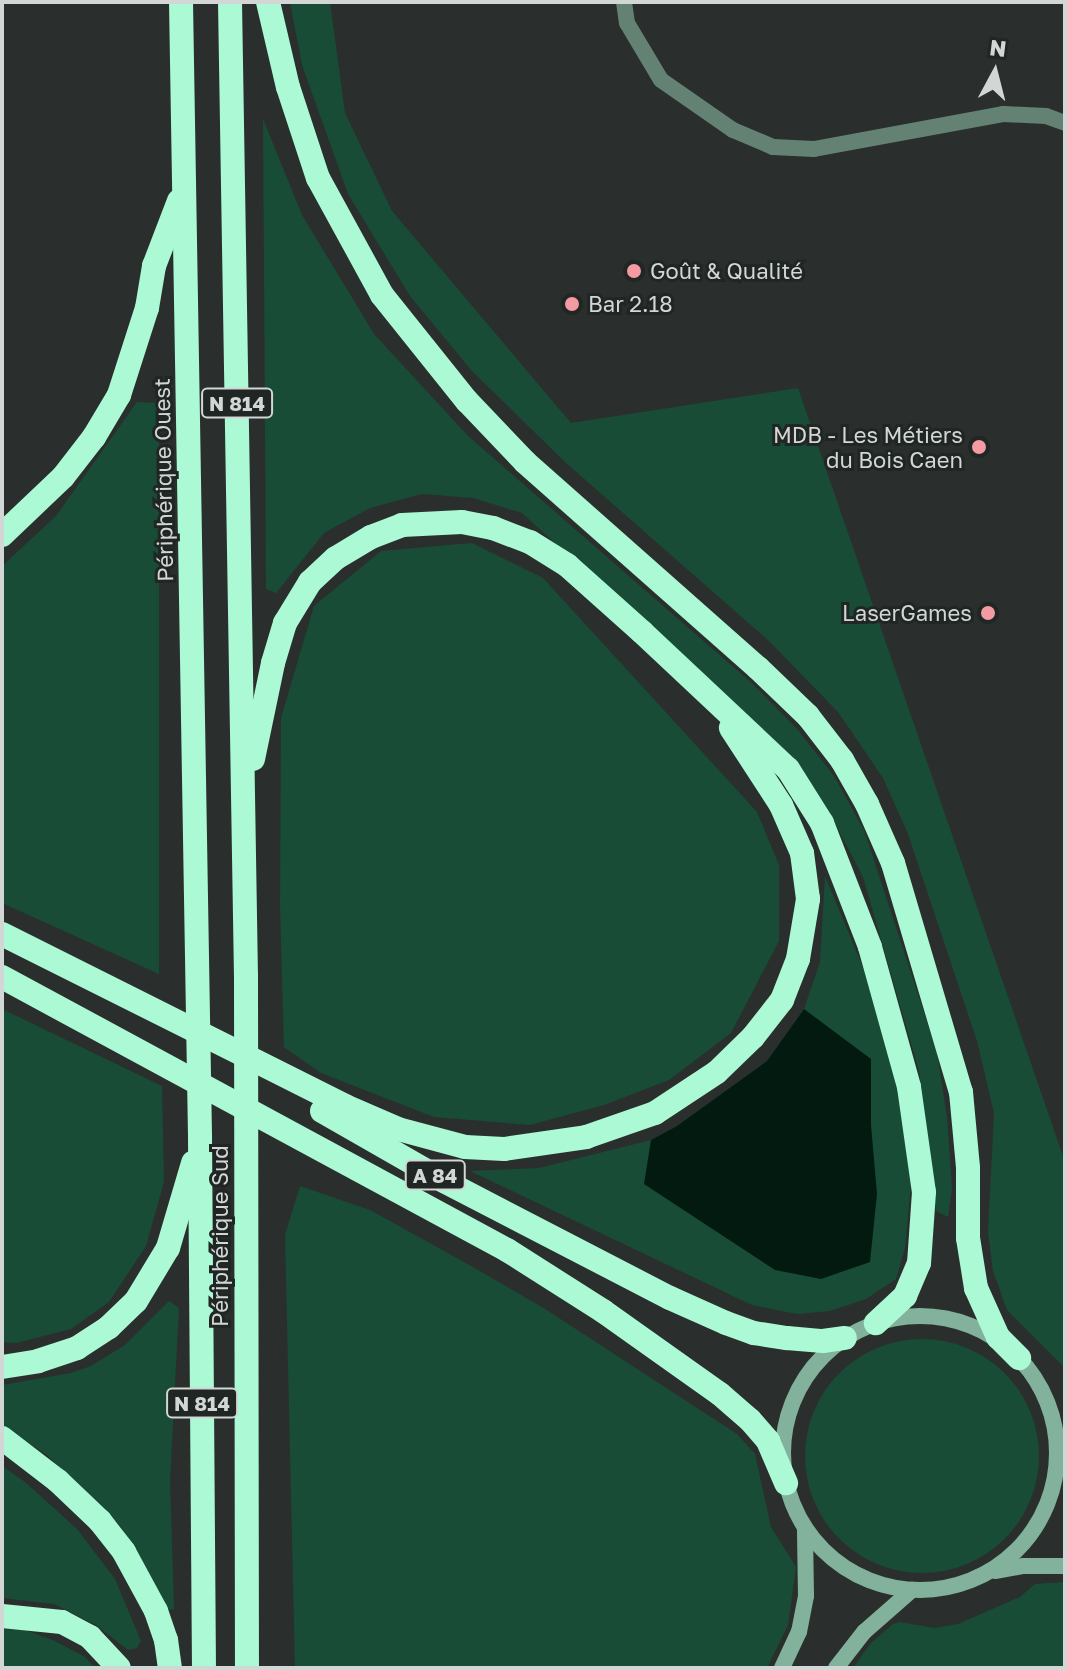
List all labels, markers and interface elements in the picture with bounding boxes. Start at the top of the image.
north arrow [955,32,1035,112]
text: N [988,33,1008,62]
place label: Goût & Qualité [650,258,803,284]
marker: Goût & Qualité [625,262,643,280]
place label: Bar 2.18 [588,291,673,317]
marker: Bar 2.18 [563,295,581,313]
street label: Périphérique Ouest [148,378,178,582]
road number: N 814 [201,387,273,419]
place label: MDB - Les Métiers du Bois Caen [773,421,963,472]
marker: MDB - Les Métiers du Bois Caen [970,438,988,456]
place label: LaserGames [842,600,972,626]
marker: LaserGames [979,604,997,622]
street label: Périphérique Sud [207,1145,233,1327]
road number: A 84 [403,1159,467,1191]
road number: N 814 [166,1387,238,1419]

